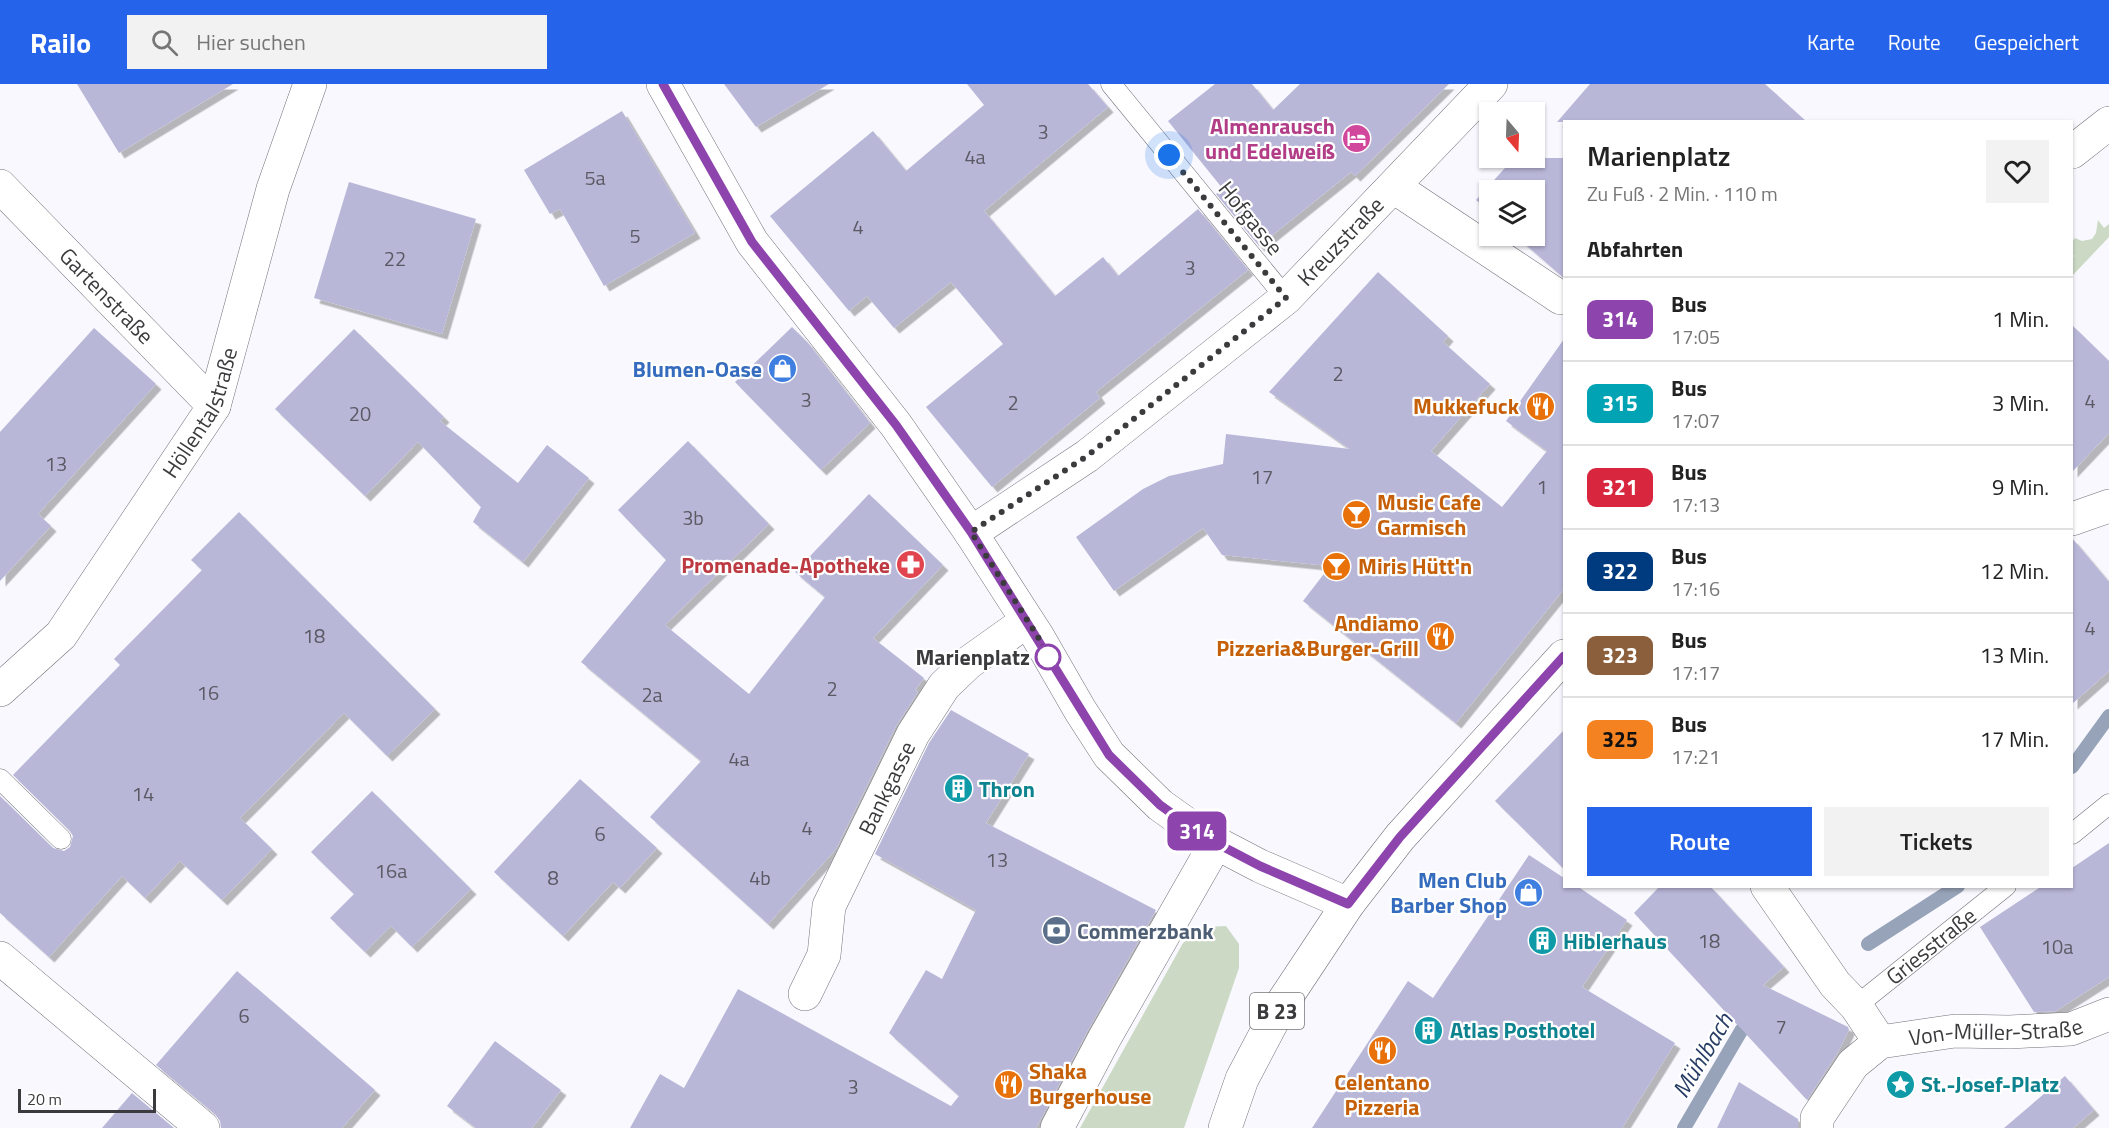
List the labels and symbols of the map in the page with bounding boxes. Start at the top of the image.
north arrow [1479,102,1545,168]
place label: Almenrausch und Edelweiß [1205,109,1335,168]
house number: 3 [1037,116,1049,147]
hotel icon: Almenrausch und Edelweiß [1340,123,1372,155]
your location [1154,140,1184,170]
house number: 4a [964,141,986,172]
house number: 5a [584,162,606,193]
street label: Hofgasse [1210,173,1292,263]
street label: Kreuzstraße [1289,189,1392,294]
house number: 4 [852,211,864,242]
house number: 5 [629,220,641,251]
street label: Gartenstraße [52,240,162,352]
house number: 22 [384,243,406,274]
house number: 3 [1184,252,1196,283]
street label: Höllentalstraße [154,343,246,485]
place label: Blumen-Oase [632,352,762,386]
shop icon: Blumen-Oase [767,353,799,385]
house number: 2 [1332,358,1344,389]
house number: 3 [800,384,812,415]
house number: 4 [2084,385,2096,416]
house number: 2 [1007,387,1019,418]
place label: Mukkefuck [1413,389,1520,423]
restaurant icon: Mukkefuck [1524,390,1556,422]
house number: 20 [349,398,371,429]
house number: 13 [45,448,67,479]
house number: 17 [1251,461,1273,492]
house number: 1 [1536,471,1548,502]
place label: Music Cafe Garmisch [1377,485,1481,544]
bar icon: Music Cafe Garmisch [1340,499,1372,531]
house number: 3b [682,502,704,533]
place label: Promenade-Apotheke [681,548,890,582]
pharmacy icon: Promenade-Apotheke [895,549,927,581]
place label: Miris Hütt'n [1358,549,1472,583]
bar icon: Miris Hütt'n [1321,550,1353,582]
place label: Andiamo Pizzeria&Burger-Grill [1216,606,1419,665]
house number: 4 [2084,612,2096,643]
house number: 18 [303,620,325,651]
restaurant icon: Andiamo Pizzeria&Burger-Grill [1424,620,1456,652]
place label: Marienplatz [915,640,1030,674]
marker: Marienplatz [1035,644,1061,670]
house number: 2 [826,673,838,704]
house number: 16 [197,677,219,708]
house number: 2a [641,679,663,710]
street label: Bankgasse [849,735,924,841]
house number: 4a [728,743,750,774]
place label: Thron [979,772,1035,806]
building icon: Thron [942,773,974,805]
house number: 14 [132,778,154,809]
house number: 4 [801,812,813,843]
line badge: 314 [1162,812,1232,850]
house number: 6 [594,818,606,849]
house number: 13 [986,844,1008,875]
house number: 16a [375,855,407,886]
house number: 8 [547,862,559,893]
house number: 4b [749,862,771,893]
place label: Men Club Barber Shop [1390,863,1507,922]
shop icon: Men Club Barber Shop [1512,877,1544,909]
street label: Griesstraße [1878,899,1984,993]
place label: Commerzbank [1077,914,1214,948]
bank icon: Commerzbank [1040,915,1072,947]
place label: Hiblerhaus [1563,924,1667,958]
building icon: Hiblerhaus [1526,925,1558,957]
house number: 18 [1698,925,1720,956]
house number: 10a [2041,931,2073,962]
road number: B 23 [1250,993,1304,1029]
house number: 6 [238,1000,250,1031]
water label: Mühlbach [1662,1005,1742,1104]
street label: Von-Müller-Straße [1906,1009,2088,1055]
house number: 7 [1775,1011,1787,1042]
place label: Atlas Posthotel [1450,1013,1596,1047]
building icon: Atlas Posthotel [1413,1014,1445,1046]
restaurant icon: Celentano Pizzeria [1366,1034,1398,1066]
place label: Shaka Burgerhouse [1029,1054,1152,1113]
place label: Celentano Pizzeria [1334,1065,1430,1124]
place label: St.-Josef-Platz [1921,1067,2059,1101]
restaurant icon: Shaka Burgerhouse [992,1068,1024,1100]
place icon: St.-Josef-Platz [1884,1068,1916,1100]
house number: 3 [847,1071,859,1102]
scale bar [18,1086,156,1114]

